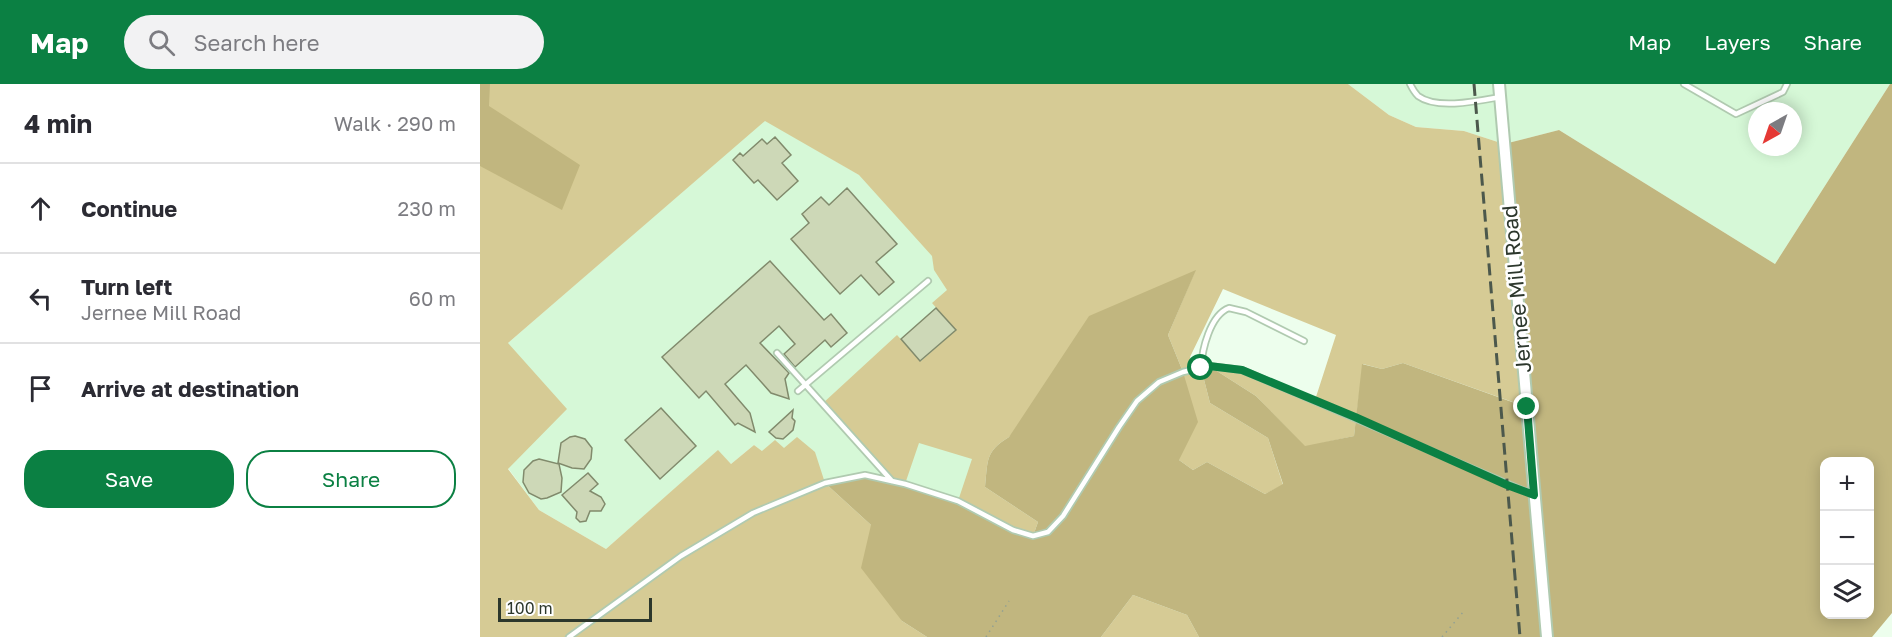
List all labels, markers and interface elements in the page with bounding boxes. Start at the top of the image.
search box [124,15,544,69]
text: Map [30,26,88,59]
icon: search [145,26,178,59]
text: Search here [193,29,319,56]
text: Map [1628,29,1671,55]
text: Layers [1704,29,1771,55]
text: Share [1804,29,1862,55]
north arrow [1748,102,1802,156]
text: 4 min [24,108,92,139]
text: Walk · 290 m [334,111,456,135]
icon: ahead [24,192,57,225]
text: Continue [81,195,177,222]
text: 230 m [398,196,456,220]
street label: Jernee Mill Road [1496,204,1536,374]
text: Turn left [81,273,172,300]
icon: left [24,282,57,315]
text: 60 m [409,286,456,310]
text: Jernee Mill Road [81,300,241,324]
route start [1187,354,1213,380]
icon: arrive [24,372,57,405]
text: Arrive at destination [81,375,299,402]
route end [1513,393,1539,419]
button: Save [24,450,234,508]
button: Share [246,450,456,508]
map controls [1820,457,1874,619]
button: + [1820,457,1874,511]
button: − [1820,511,1874,565]
button: layers [1820,565,1874,619]
scale bar [498,595,652,622]
text: 100 m [507,598,553,618]

